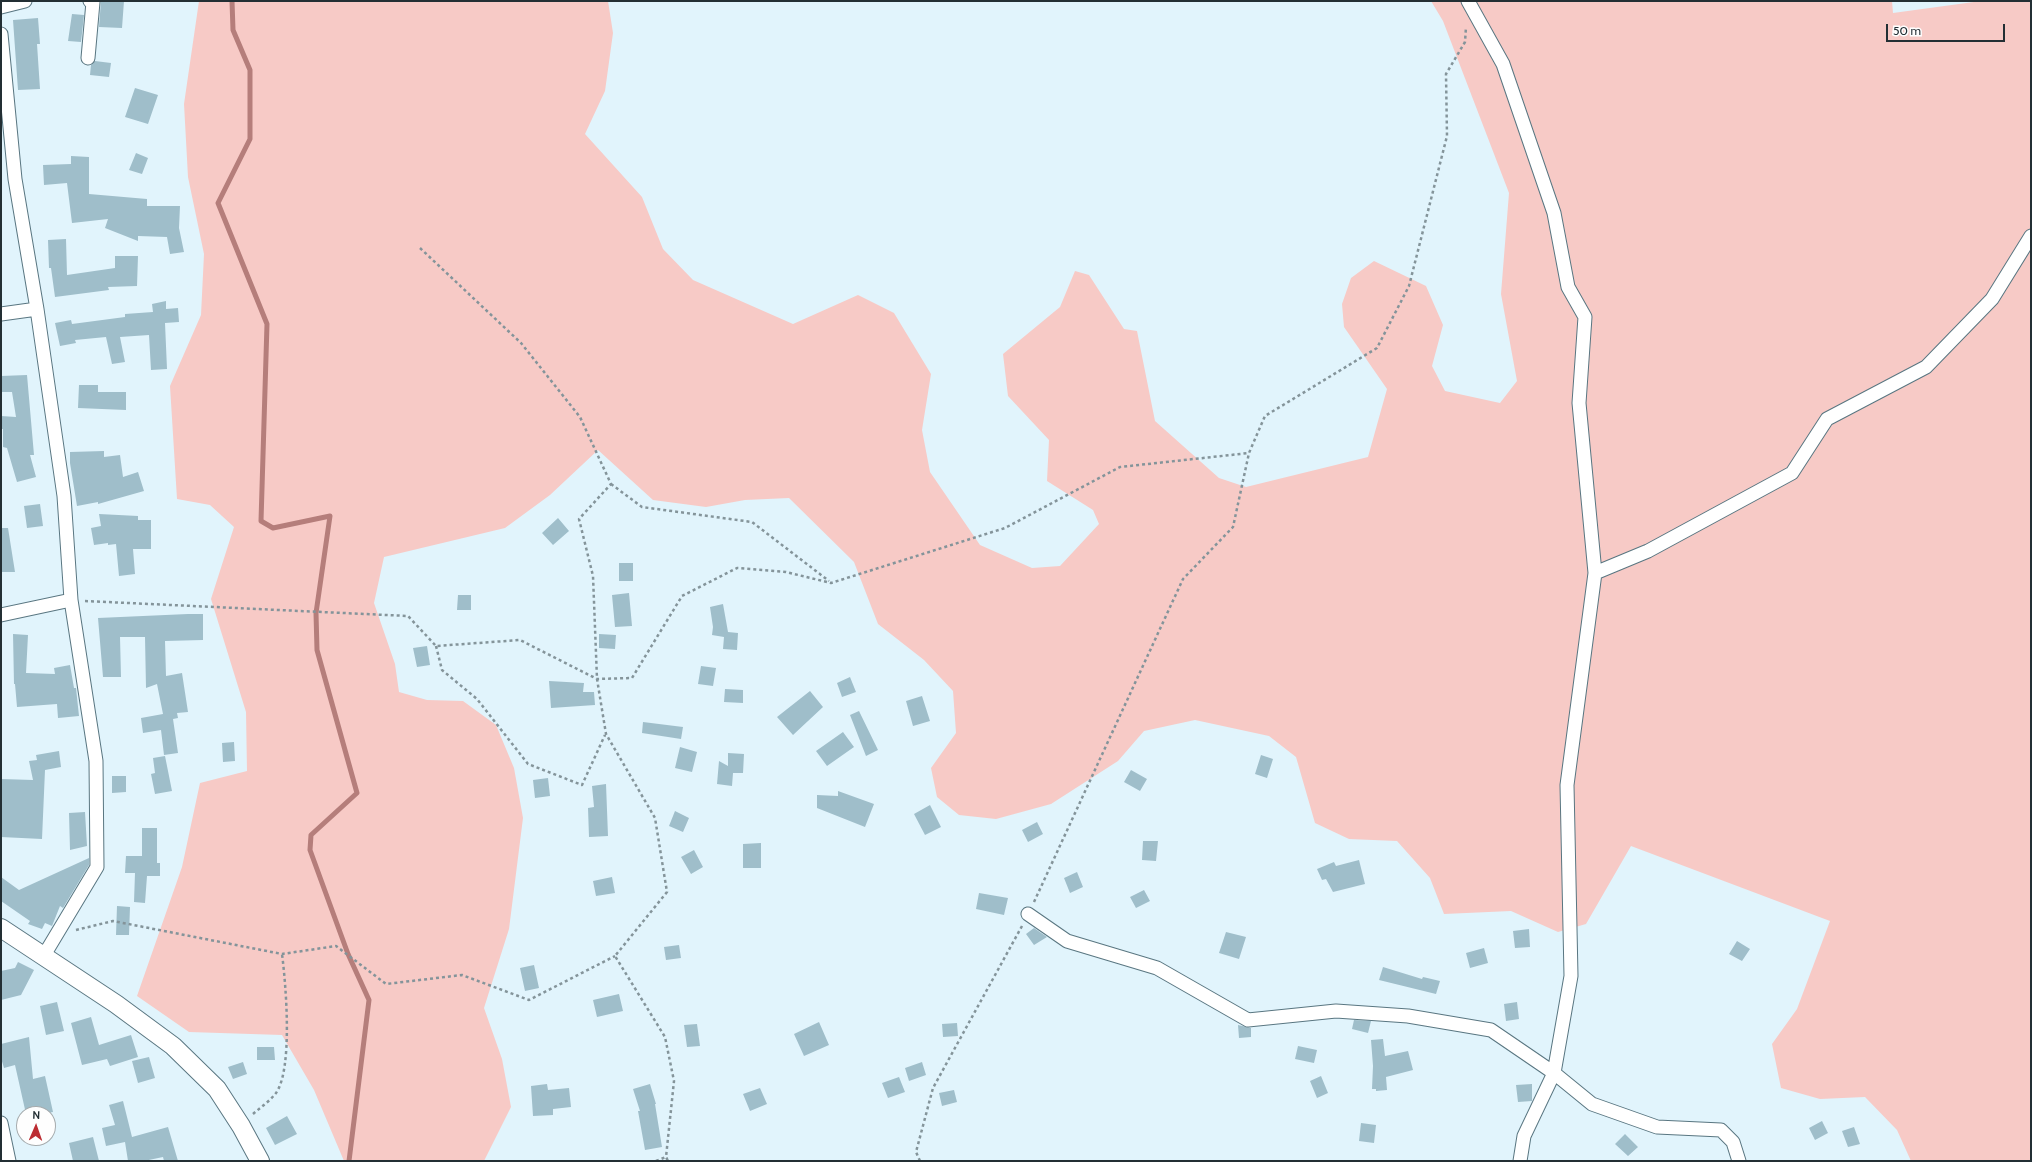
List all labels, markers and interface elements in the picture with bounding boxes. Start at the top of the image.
scale bar [1888,16,2007,42]
text: 50 m [1893,23,1921,38]
north arrow [16,1106,56,1146]
text: N [32,1108,41,1122]

